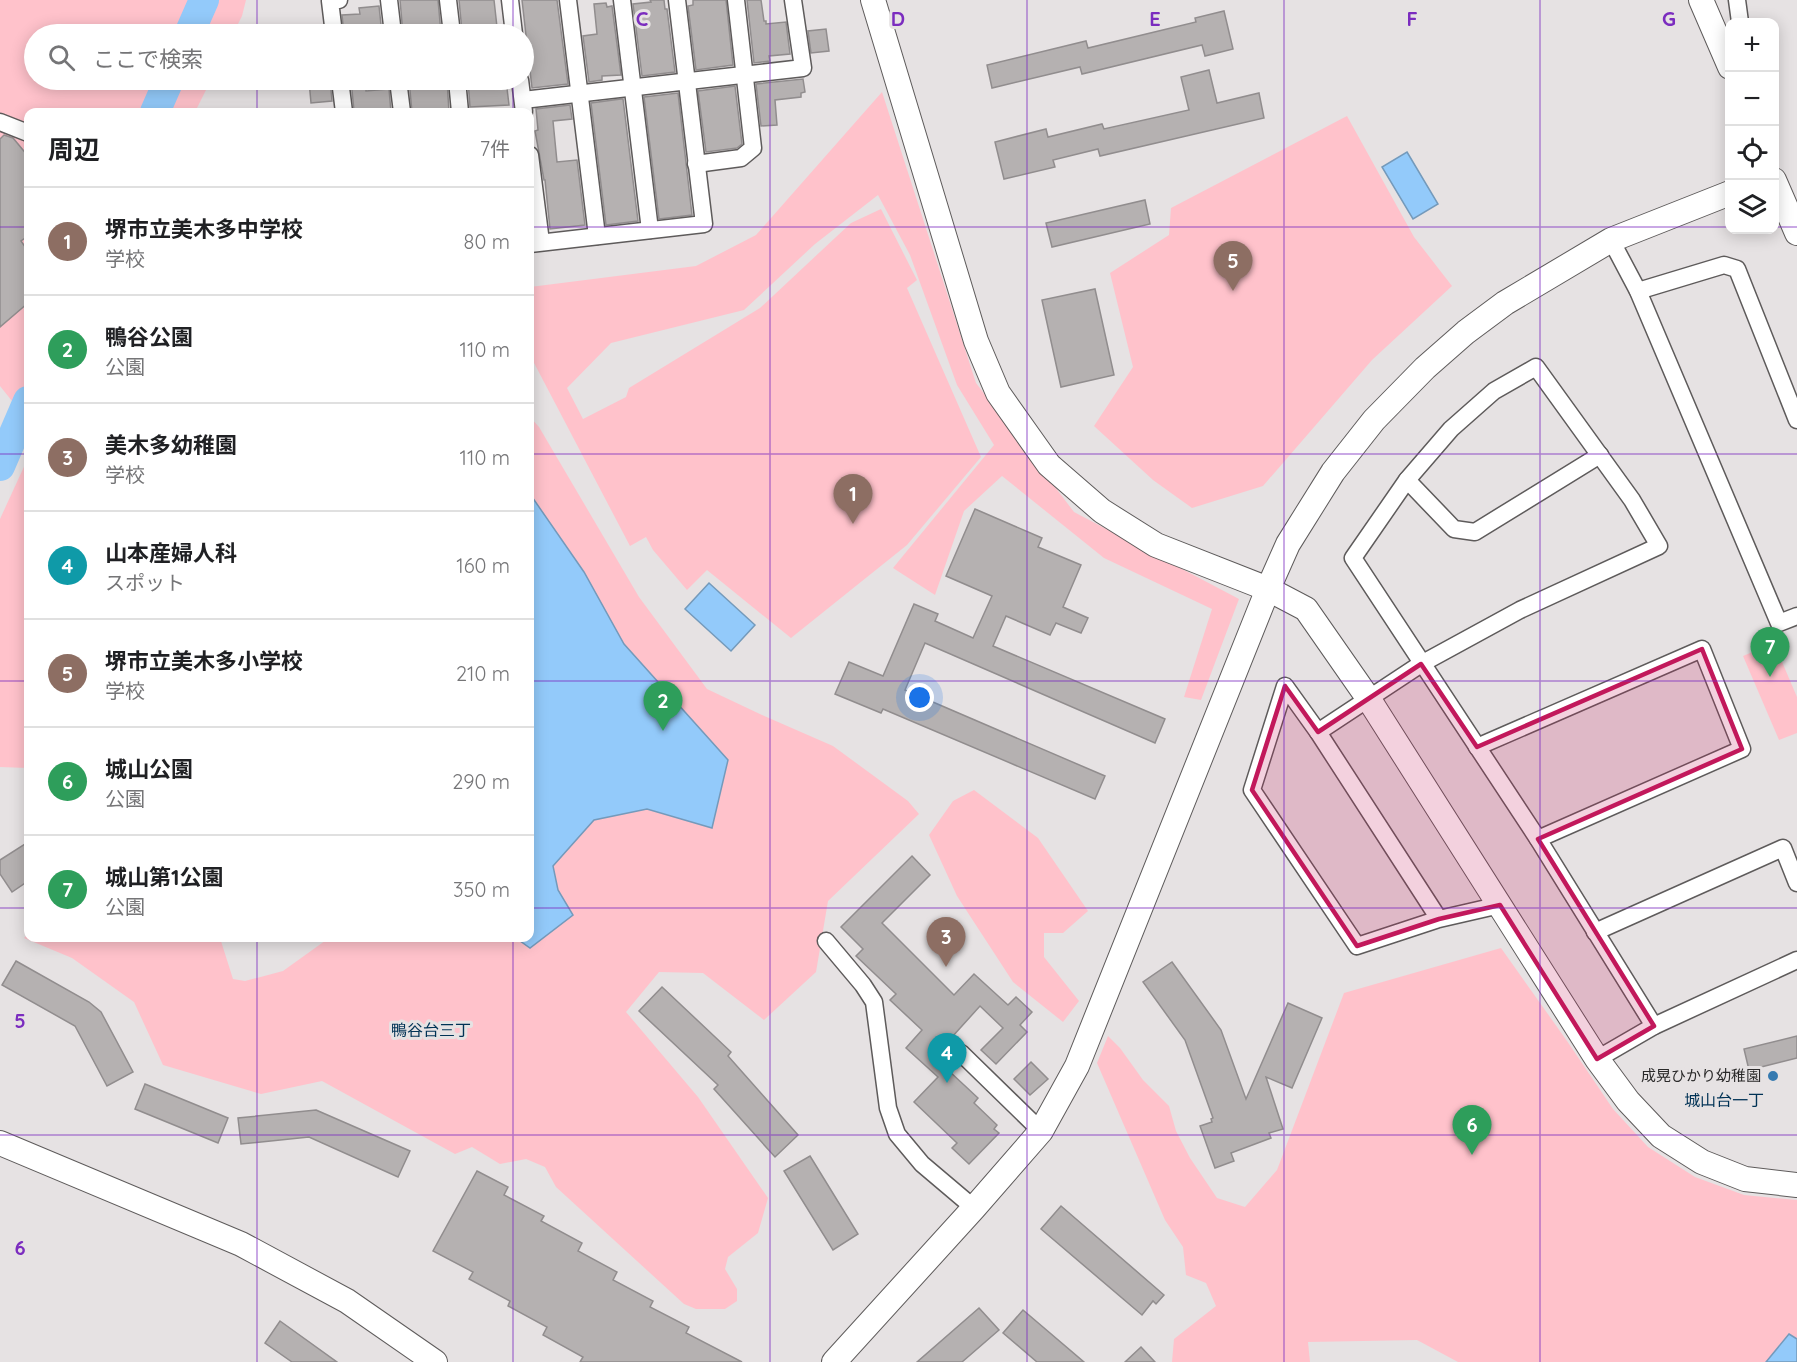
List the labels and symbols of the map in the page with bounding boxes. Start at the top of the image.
text: C [636,6,649,31]
text: D [891,6,905,31]
text: E [1149,6,1161,31]
text: F [1406,6,1418,31]
text: G [1662,6,1676,31]
pin: 5 [1214,242,1252,291]
pin: 1 [834,474,872,524]
pin: 7 [1750,628,1790,677]
pin: 2 [644,682,682,731]
your location [905,683,934,712]
pin: 3 [926,918,966,967]
text: 5 [14,1008,26,1033]
district label: 鴨谷台三丁 [391,1020,471,1040]
pin: 4 [928,1034,966,1083]
place label: 成晃ひかり幼稚園 [1641,1066,1761,1085]
marker: 成晃ひかり幼稚園 [1766,1069,1780,1083]
district label: 城山台一丁 [1684,1090,1764,1110]
pin: 6 [1452,1106,1492,1155]
text: 6 [14,1235,26,1260]

